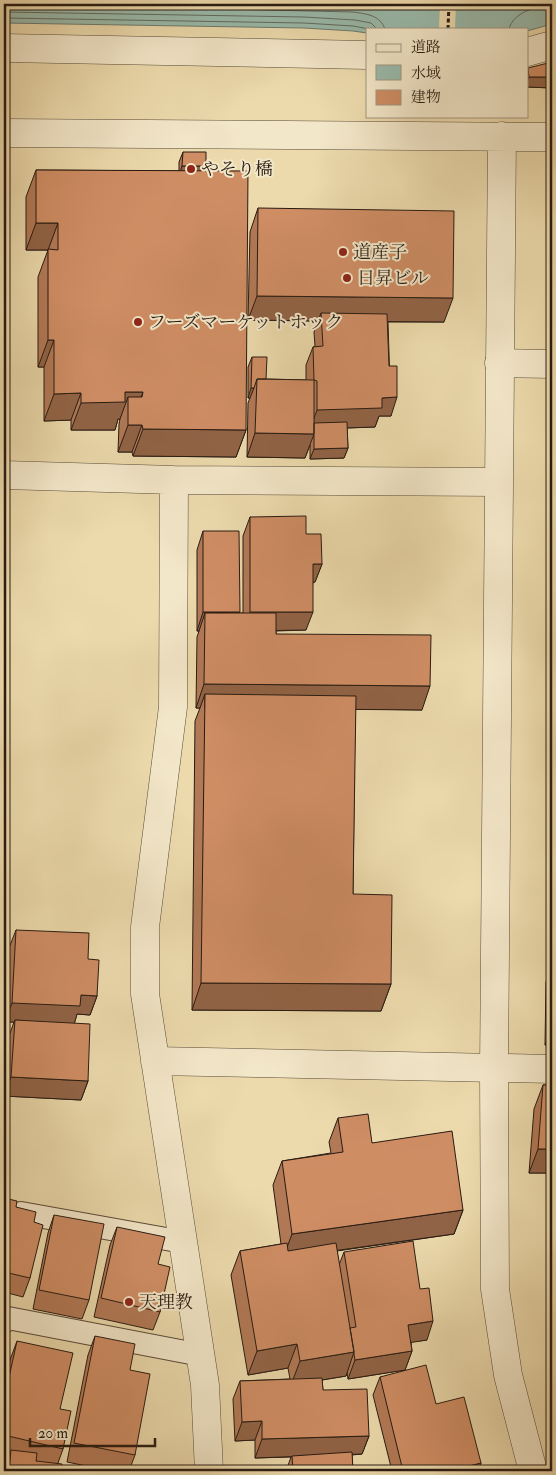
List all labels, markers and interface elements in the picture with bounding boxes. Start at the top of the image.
legend [366,28,528,118]
text: 道路 [411,38,441,57]
text: 水域 [411,64,441,83]
text: 建物 [411,88,441,107]
place label: やそり橋 [201,158,273,181]
marker: やそり橋 [185,163,197,175]
place label: 道産子 [353,241,407,264]
marker: 道産子 [337,246,349,258]
place label: 日昇ビル [357,267,429,290]
marker: 日昇ビル [341,272,353,284]
place label: フーズマーケットホック [148,311,343,334]
marker: フーズマーケットホック [132,316,144,328]
place label: 天理教 [139,1291,193,1314]
marker: 天理教 [123,1296,135,1308]
scale bar [30,1415,155,1447]
text: 20 m [38,1424,68,1443]

